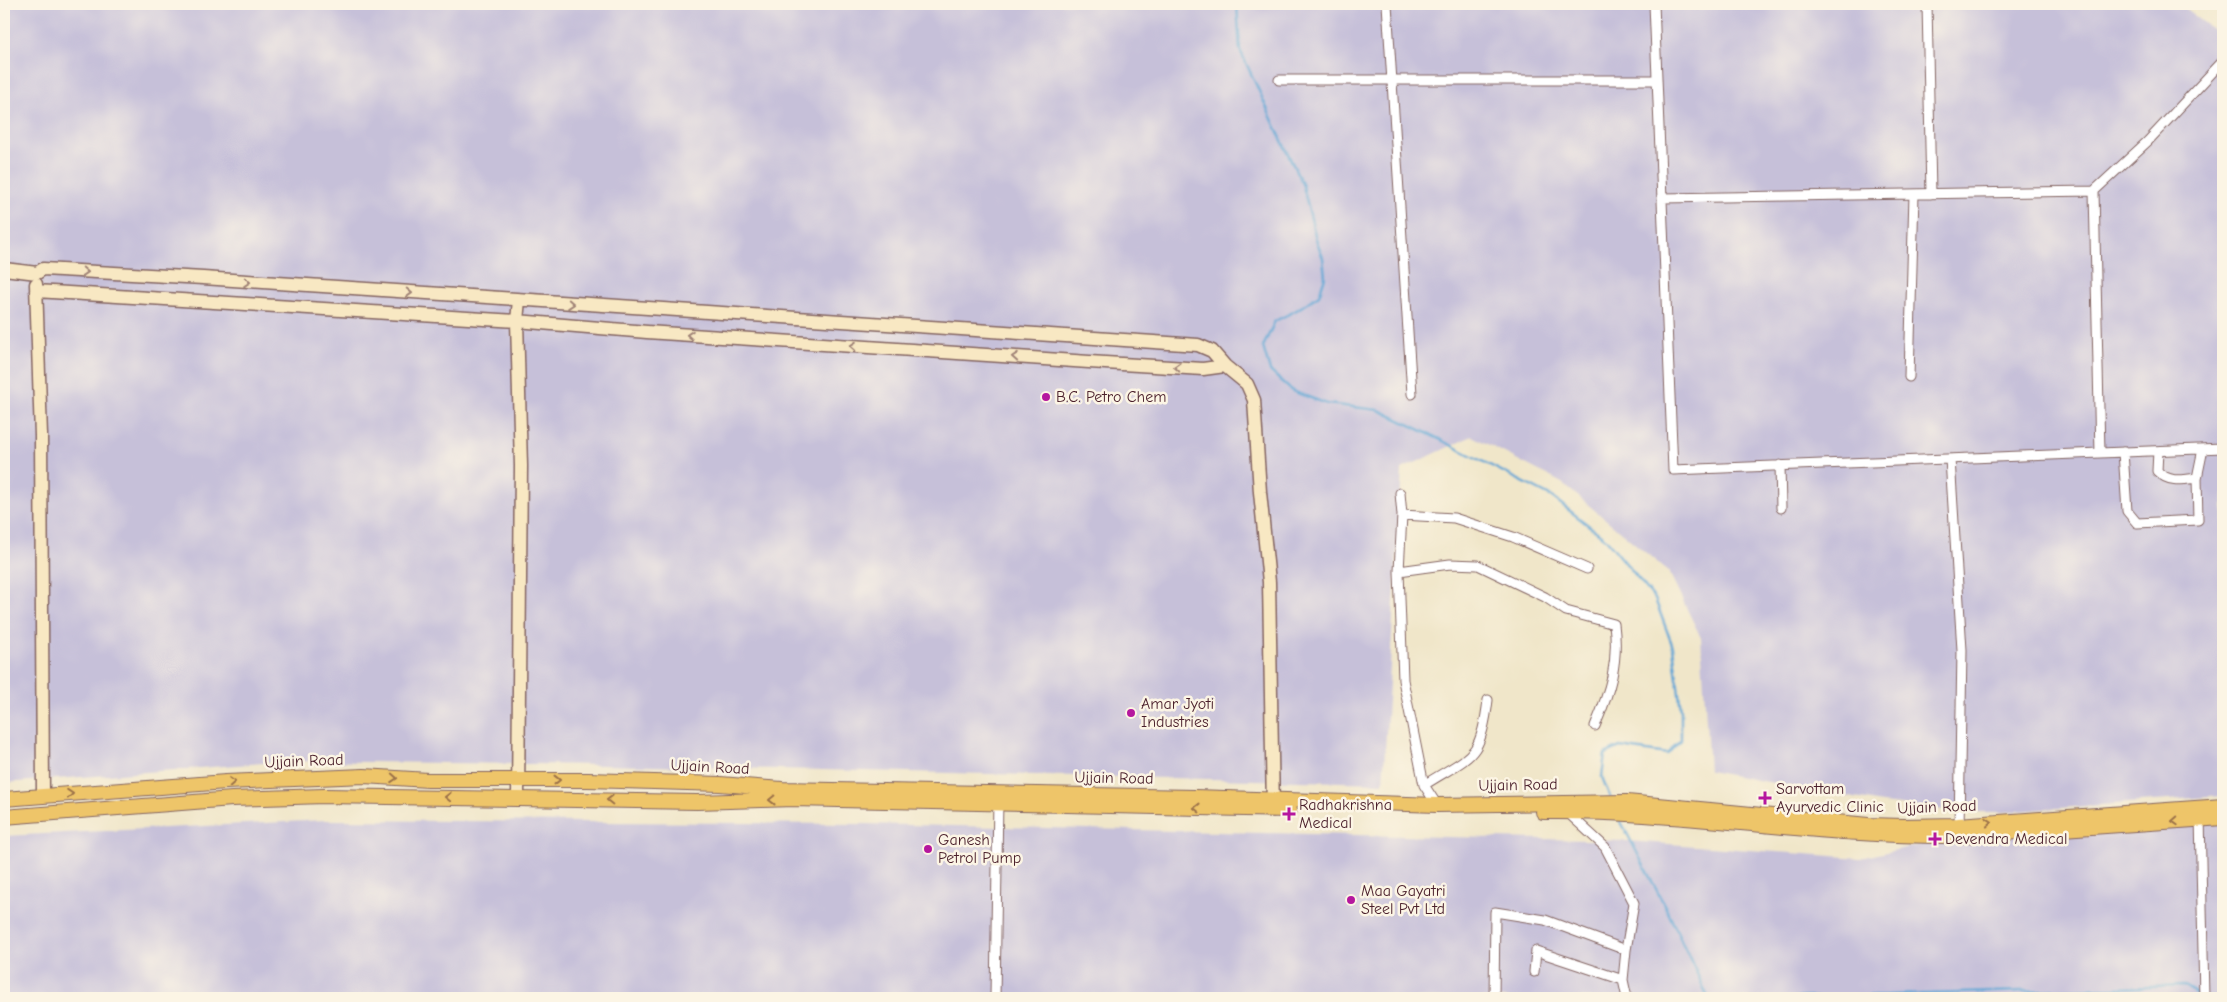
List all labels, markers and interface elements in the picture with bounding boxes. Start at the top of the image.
one-way arrow [81,266,89,277]
one-way arrow [243,276,251,287]
one-way arrow [405,288,413,299]
one-way arrow [567,298,575,309]
one-way arrow [686,330,694,341]
one-way arrow [848,341,856,352]
one-way arrow [1010,352,1018,363]
one-way arrow [1173,362,1181,373]
place label: B.C. Petro Chem [1056,388,1166,406]
marker: B.C. Petro Chem [1040,391,1052,403]
place label: Amar Jyoti Industries [1141,695,1214,731]
marker: Amar Jyoti Industries [1125,707,1137,719]
street label: Ujjain Road [264,751,344,771]
street label: Ujjain Road [670,756,750,778]
street label: Ujjain Road [1074,768,1154,788]
one-way arrow [390,773,398,784]
one-way arrow [553,775,561,785]
street label: Ujjain Road [1478,775,1558,795]
one-way arrow [228,776,236,787]
place label: Sarvottam Ayurvedic Clinic [1776,780,1884,816]
one-way arrow [66,789,74,800]
marker: Sarvottam Ayurvedic Clinic [1758,791,1772,805]
one-way arrow [443,792,451,802]
one-way arrow [606,795,614,805]
one-way arrow [768,795,776,805]
place label: Radhakrishna Medical [1299,796,1392,832]
street label: Ujjain Road [1897,797,1977,817]
one-way arrow [1193,803,1201,813]
marker: Radhakrishna Medical [1283,808,1295,820]
one-way arrow [2170,816,2178,827]
one-way arrow [1985,817,1993,828]
place label: Devendra Medical [1945,830,2067,848]
place label: Ganesh Petrol Pump [938,831,1021,867]
marker: Devendra Medical [1929,833,1941,845]
marker: Ganesh Petrol Pump [922,843,934,855]
place label: Maa Gayatri Steel Pvt Ltd [1361,882,1446,918]
marker: Maa Gayatri Steel Pvt Ltd [1345,894,1357,906]

